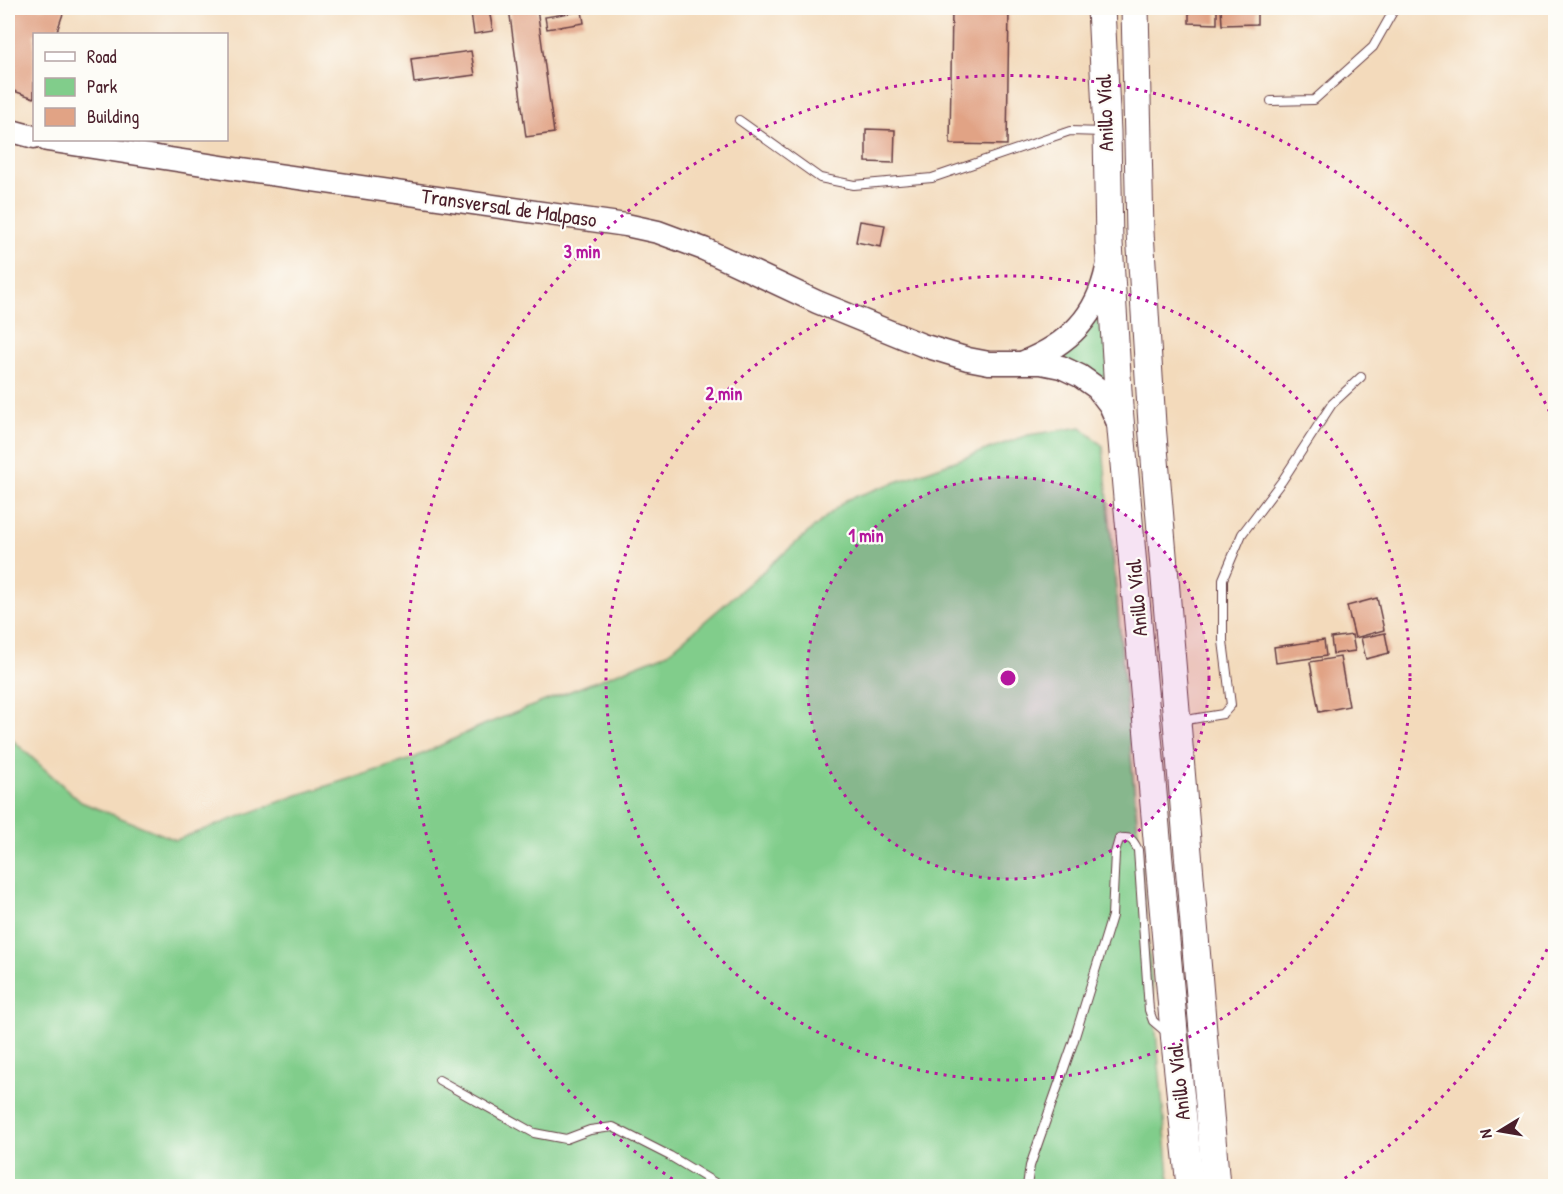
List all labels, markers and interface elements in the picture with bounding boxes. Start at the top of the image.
legend [33,33,228,141]
text: Road [87,44,117,69]
text: Park [87,74,118,99]
street label: Anillo Víal [1089,74,1120,152]
text: Building [87,104,139,129]
street label: Transversal de Malpaso [420,181,599,234]
text: 3 min [564,239,600,264]
text: 2 min [706,381,742,406]
text: 1 min [848,523,884,548]
street label: Anillo Víal [1119,558,1154,638]
centre of rings [998,668,1018,688]
street label: Anillo Víal [1160,1042,1197,1122]
north arrow [1470,1101,1530,1161]
text: N [1474,1127,1497,1140]

